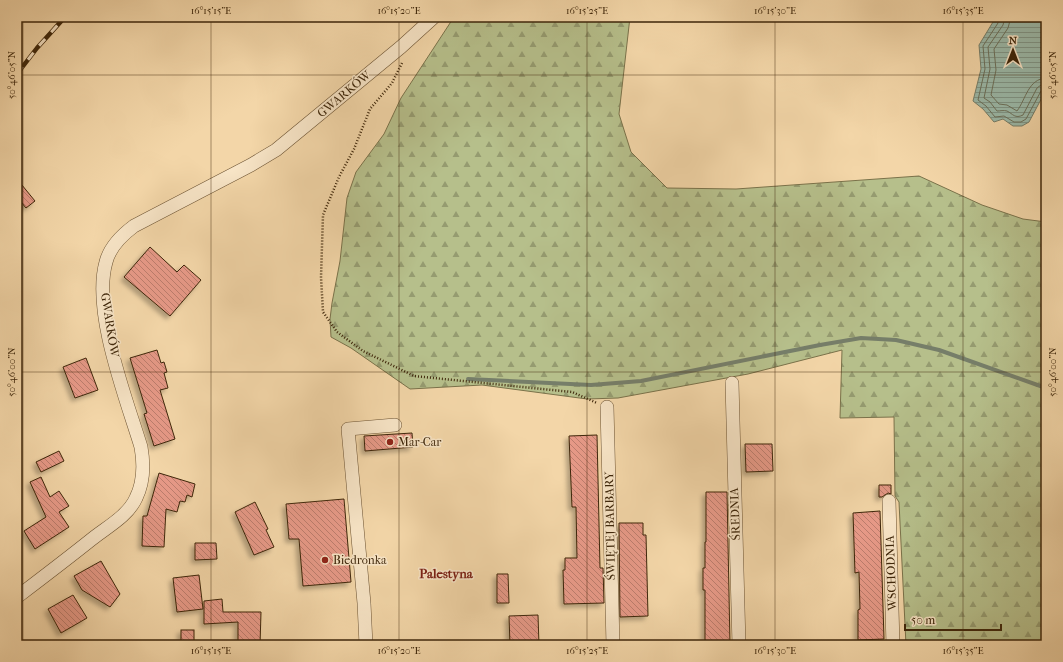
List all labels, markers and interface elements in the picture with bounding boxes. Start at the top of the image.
text: 16°15'15"E [191,5,231,17]
text: 16°15'20"E [377,5,421,17]
text: 16°15'25"E [566,5,608,17]
text: 16°15'30"E [754,5,796,17]
text: 16°15'35"E [943,5,984,17]
north arrow [993,30,1033,70]
text: N [1009,34,1018,47]
text: 50°46'05"N [6,50,18,99]
text: 50°46'05"N [1047,50,1059,99]
street label: GWARKÓW [314,66,374,120]
street label: GWARKÓW [98,292,123,359]
text: 50°46'00"N [6,347,18,397]
text: 50°46'00"N [1047,347,1059,397]
place label: Mar-Car [398,435,442,449]
marker: Mar-Car [385,437,395,447]
street label: ŚWIĘTEJ BARBARY [601,471,618,580]
street label: ŚREDNIA [726,487,743,541]
street label: WSCHODNIA [883,535,899,612]
place label: Biedronka [333,553,387,567]
marker: Biedronka [320,555,330,565]
district label: Palestyna [419,566,474,582]
scale bar [905,606,1001,632]
text: 50 m [911,613,935,627]
text: 16°15'15"E [191,645,231,657]
text: 16°15'20"E [377,645,421,657]
text: 16°15'25"E [566,645,608,657]
text: 16°15'30"E [754,645,796,657]
text: 16°15'35"E [943,645,984,657]

